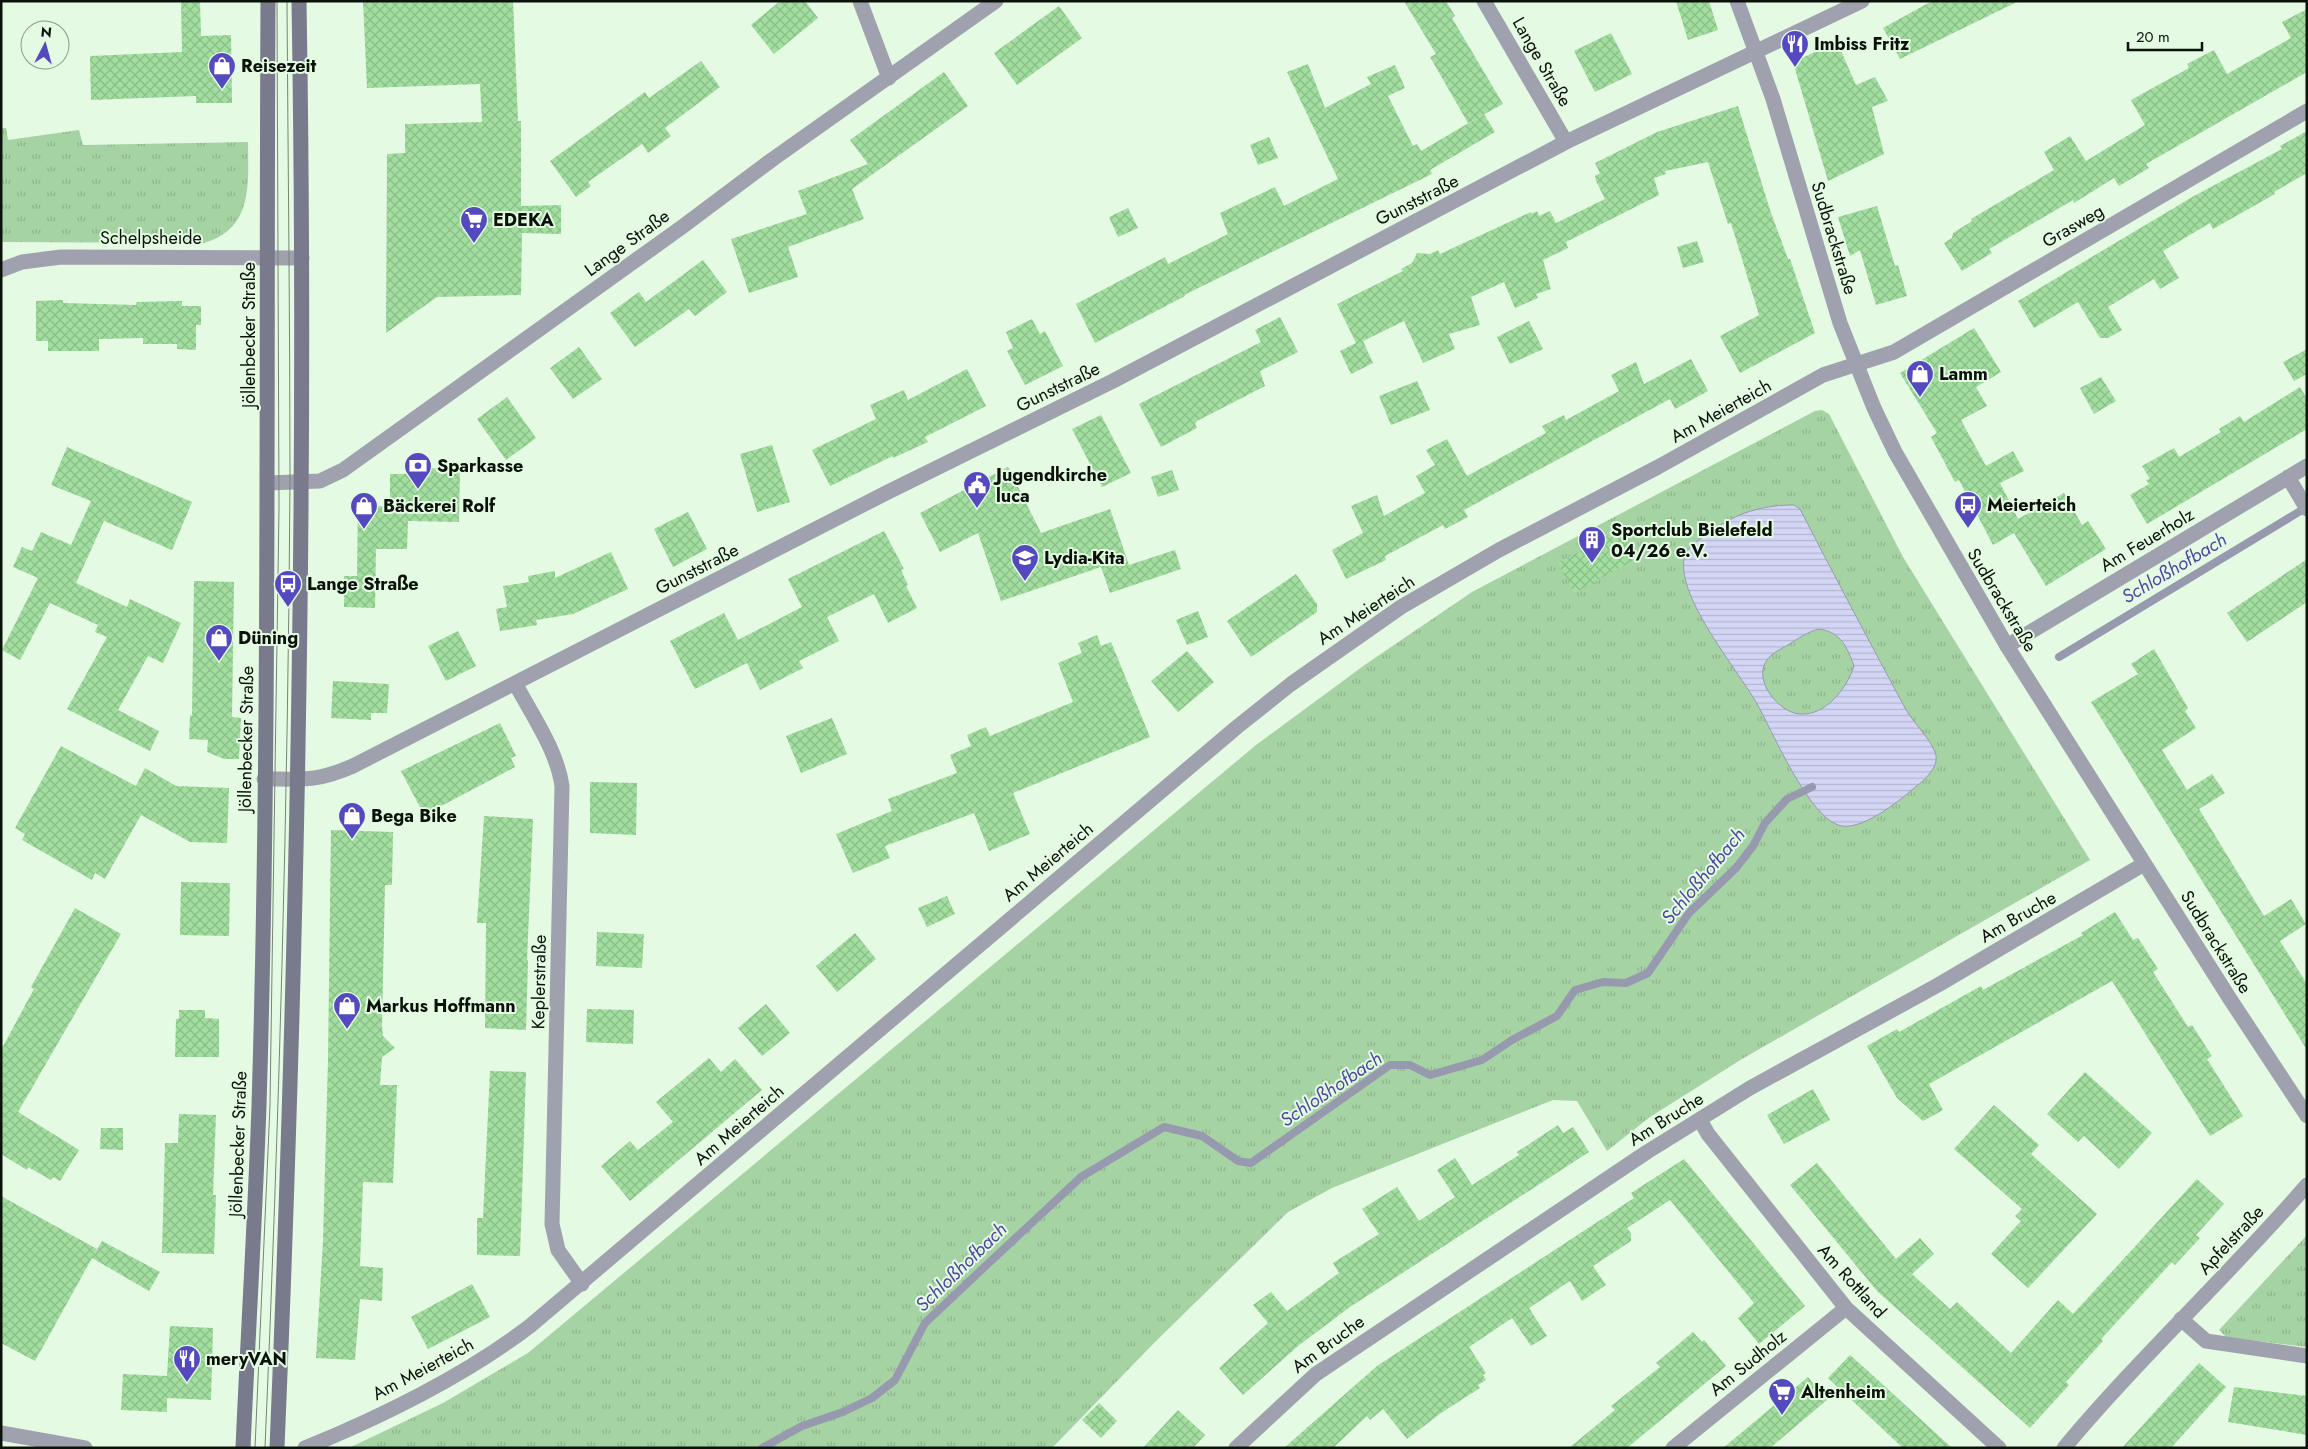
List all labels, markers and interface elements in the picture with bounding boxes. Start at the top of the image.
street label: Lange Straße [1506,12,1578,112]
north arrow [20,20,70,70]
scale bar [2128,20,2202,52]
text: N [40,22,53,43]
text: 20 m [2136,26,2170,48]
restaurant icon: Imbiss Fritz [1780,29,1810,68]
place label: Imbiss Fritz [1814,31,1910,57]
shop icon: Reisezeit [207,51,237,90]
place label: Reisezeit [241,53,317,79]
street label: Gunststraße [1371,168,1463,232]
street label: Sudbrackstraße [1804,178,1864,298]
street label: Grasweg [2037,198,2109,254]
street label: Lange Straße [579,203,675,283]
supermarket icon: EDEKA [459,205,489,244]
place label: EDEKA [493,207,554,233]
street label: Schelpsheide [100,225,202,251]
street label: Jöllenbecker Straße [236,262,262,410]
street label: Gunststraße [1012,356,1104,418]
shop icon: Lamm [1905,359,1935,398]
place label: Lamm [1939,361,1988,387]
street label: Am Meierteich [1666,373,1776,449]
bank icon: Sparkasse [403,451,433,490]
place label: Sparkasse [437,453,523,479]
place label: Jugendkirche luca [993,462,1107,509]
public building icon: Jugendkirche luca [962,470,992,509]
bus stop icon: Meierteich [1953,490,1983,529]
shop icon: Bäckerei Rolf [349,491,379,530]
place label: Meierteich [1987,492,2076,518]
place label: Bäckerei Rolf [383,493,496,519]
street label: Am Feuerholz [2095,501,2200,578]
place label: Sportclub Bielefeld 04/26 e.V. [1611,517,1773,564]
building icon: Sportclub Bielefeld 04/26 e.V. [1577,525,1607,564]
water label: Schloßhofbach [2116,526,2232,610]
street label: Gunststraße [651,537,743,601]
school or university icon: Lydia-Kita [1010,543,1040,582]
street label: Sudbrackstraße [1961,543,2043,657]
place label: Lydia-Kita [1044,545,1125,571]
bus stop icon: Lange Straße [273,569,303,608]
street label: Am Meierteich [1312,569,1420,651]
place label: Lange Straße [307,571,419,597]
shop icon: Düning [204,623,234,662]
place label: Düning [238,625,298,651]
street label: Jöllenbecker Straße [232,666,260,814]
shop icon: Bega Bike [337,801,367,840]
place label: Bega Bike [371,803,457,829]
street label: Am Meierteich [997,816,1099,908]
water label: Schloßhofbach [1655,822,1751,930]
street label: Am Bruche [1975,885,2061,949]
street label: Sudbrackstraße [2174,885,2258,999]
street label: Keplerstraße [525,934,553,1030]
shop icon: Markus Hoffmann [332,991,362,1030]
place label: Markus Hoffmann [366,993,516,1019]
water label: Schloßhofbach [1274,1045,1388,1133]
street label: Jöllenbecker Straße [222,1070,254,1220]
street label: Am Meierteich [688,1079,790,1171]
street label: Am Bruche [1623,1086,1709,1152]
street label: Apfelstraße [2192,1199,2270,1281]
water label: Schloßhofbach [909,1216,1013,1318]
street label: Am Rottland [1811,1238,1893,1324]
street label: Am Bruche [1286,1309,1370,1379]
street label: Am Sudholz [1704,1323,1793,1402]
street label: Am Meierteich [368,1331,478,1407]
restaurant icon: meryVAN [172,1344,202,1383]
place label: meryVAN [206,1346,287,1372]
supermarket icon: Altenheim [1767,1377,1797,1416]
place label: Altenheim [1800,1379,1886,1405]

